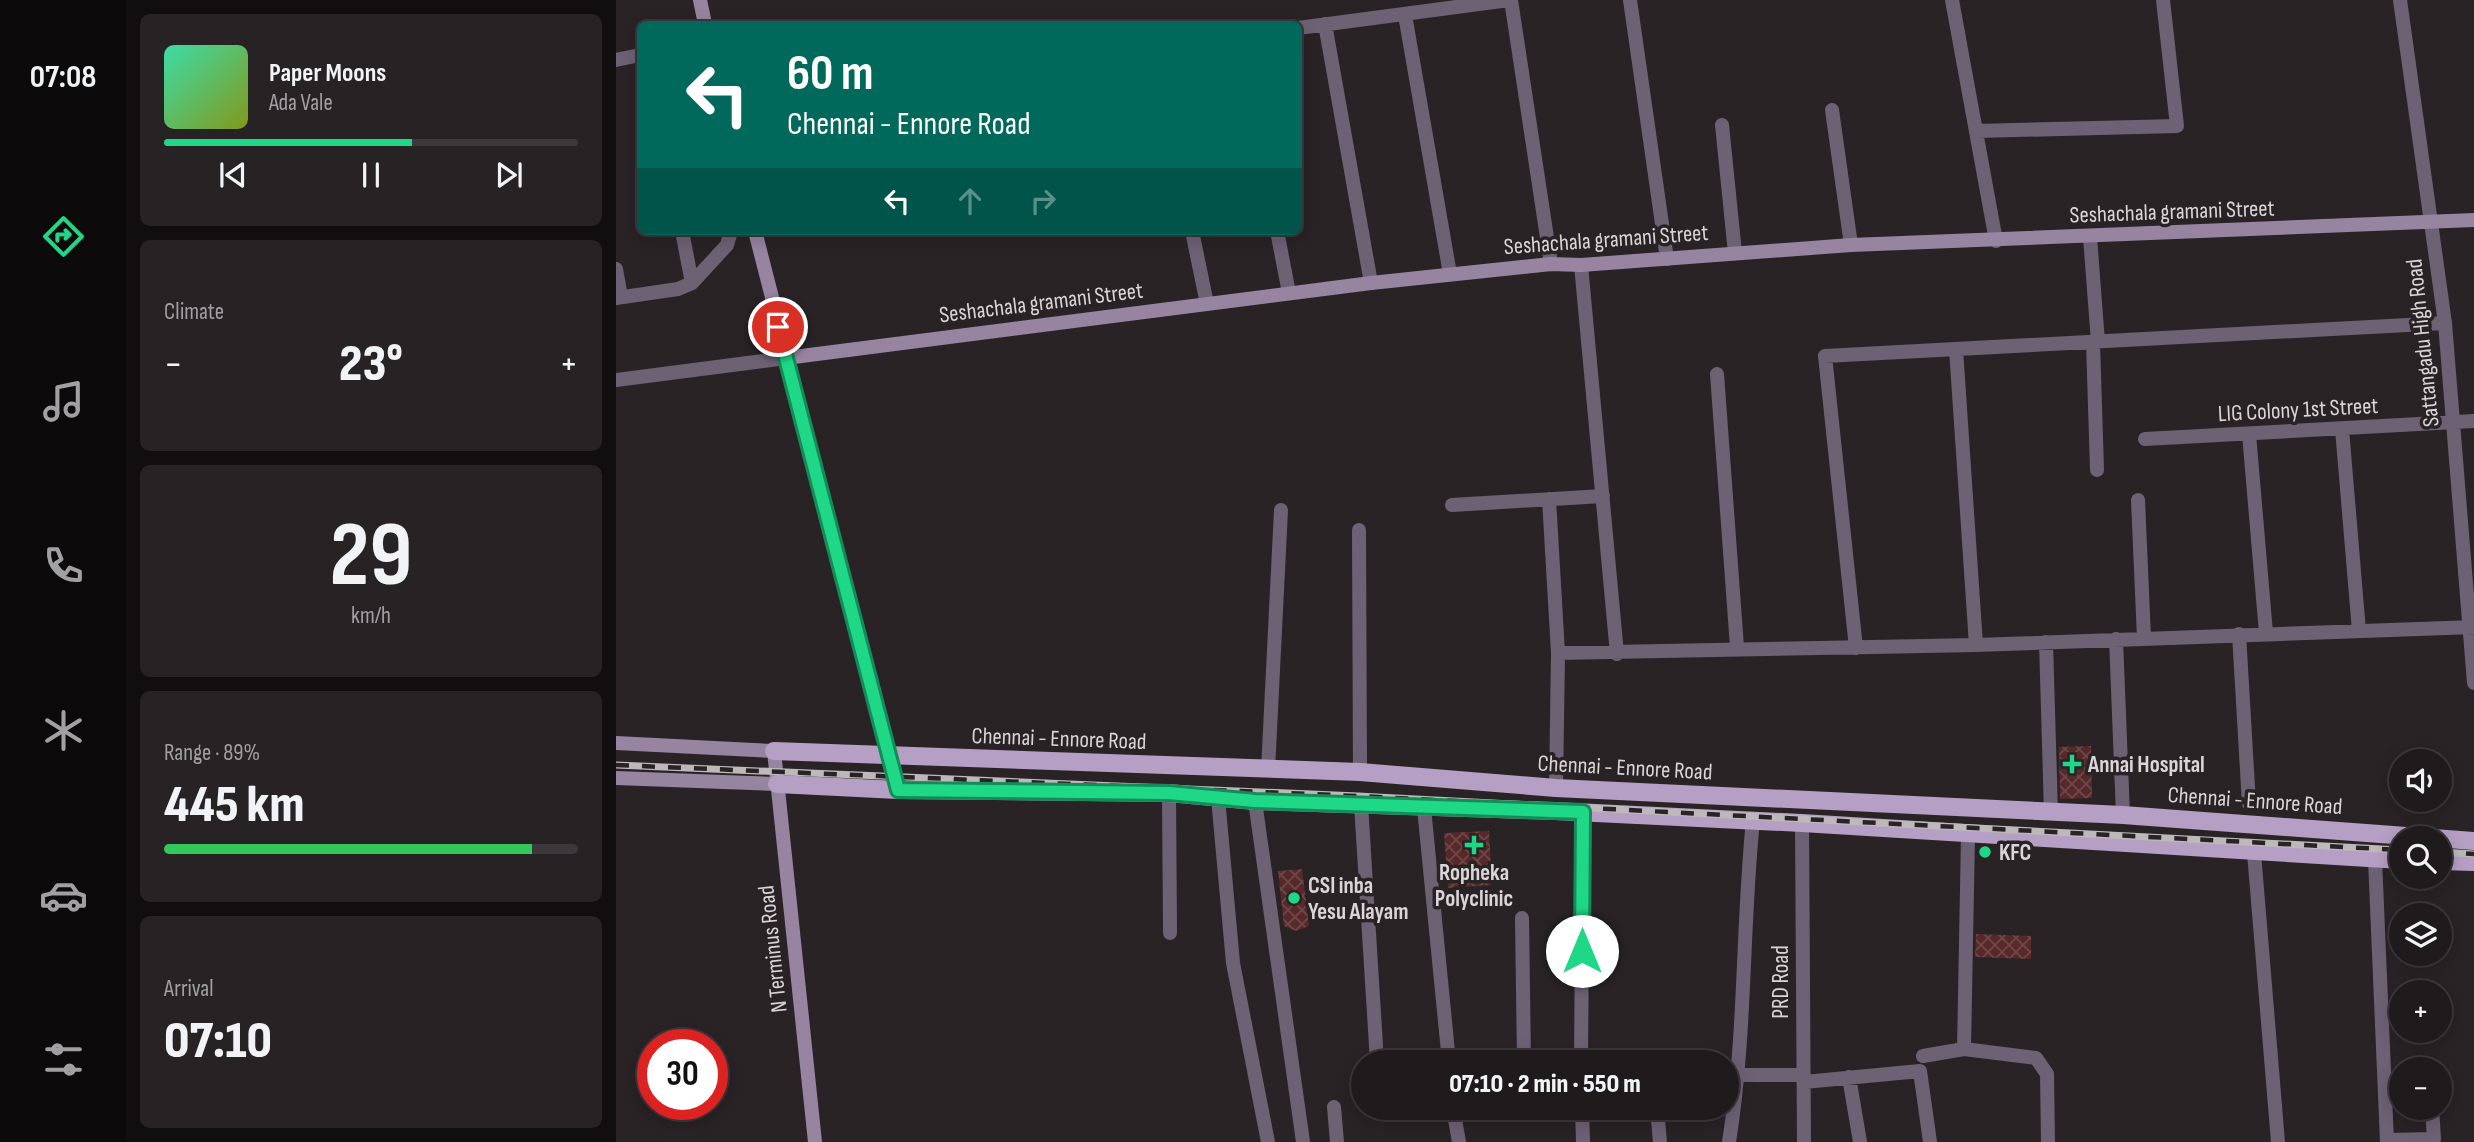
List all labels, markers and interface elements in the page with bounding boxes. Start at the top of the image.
text: 60 m [787,45,874,104]
icon: left [672,49,763,140]
text: 07:08 [30,58,96,97]
text: Paper Moons [269,58,386,89]
text: Ada Vale [269,89,333,117]
text: Chennai - Ennore Road [787,105,1031,144]
icon: previous [214,156,252,194]
icon: pause [352,156,390,194]
icon: next [490,156,528,194]
icon: left [878,182,916,220]
icon: ahead [951,182,989,220]
icon: right [1024,182,1062,220]
street label: Seshachala gramani Street [2069,194,2275,230]
icon: directions [39,212,88,261]
street label: Seshachala gramani Street [1503,219,1709,261]
street label: Sattangadu High Road [2400,257,2446,428]
street label: Seshachala gramani Street [938,277,1145,329]
pin [748,297,808,357]
text: Climate [164,298,224,326]
icon: arrive [759,308,797,346]
text: 23° [339,333,403,396]
text: − [164,342,183,387]
text: + [559,342,578,387]
icon: music [39,377,88,426]
street label: LIG Colony 1st Street [2217,392,2379,428]
text: 29 [330,502,413,611]
icon: phone [39,541,88,590]
text: km/h [351,602,391,630]
icon: climate [39,706,88,755]
street label: Chennai - Ennore Road [971,722,1147,756]
text: Range · 89% [164,739,260,767]
street label: Chennai - Ennore Road [1537,749,1713,787]
map controls [2389,749,2452,1120]
button: sound [2389,749,2452,812]
place label: Annai Hospital [2087,751,2205,779]
marker: Annai Hospital [2062,754,2082,774]
text: 445 km [164,774,304,837]
street label: Chennai - Ennore Road [2167,781,2343,821]
button: search [2389,826,2452,889]
marker: Ropheka Polyclinic [1464,835,1484,855]
place label: KFC [1999,839,2031,867]
marker: KFC [1977,844,1993,860]
place label: Ropheka Polyclinic [1435,859,1513,913]
icon: car [39,871,88,920]
place label: CSI inba Yesu Alayam [1308,872,1409,926]
street label: N Terminus Road [752,884,794,1014]
marker: CSI inba Yesu Alayam [1286,890,1302,906]
button: layers [2389,903,2452,966]
position arrow [1545,914,1619,988]
street label: PRD Road [1767,945,1795,1019]
text: Arrival [164,975,213,1003]
button: + [2389,980,2452,1043]
text: 07:10 [164,1010,272,1073]
speed limit sign: 30 [637,1029,728,1120]
icon: filters [39,1035,88,1084]
button: − [2389,1057,2452,1120]
text: 07:10 · 2 min · 550 m [1449,1069,1641,1100]

